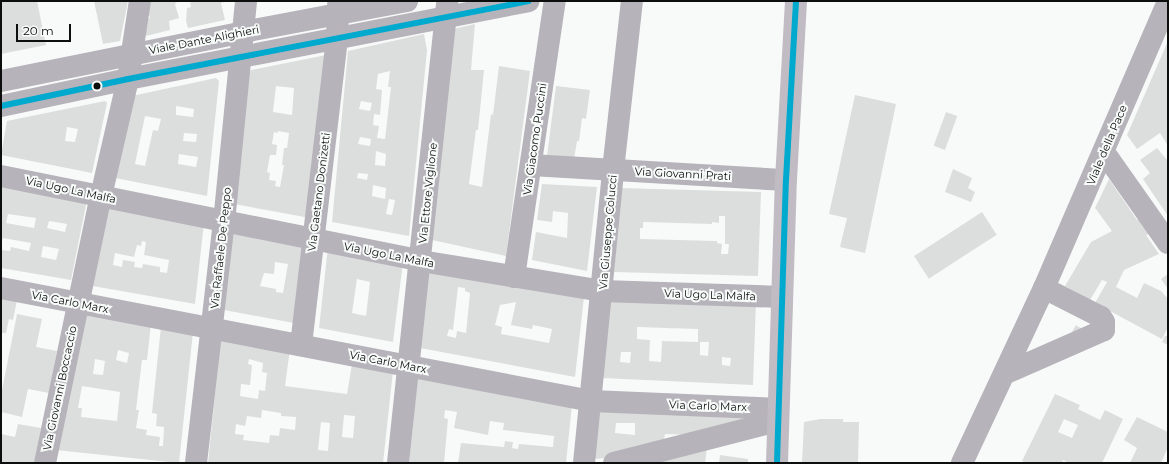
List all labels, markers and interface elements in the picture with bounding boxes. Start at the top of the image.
scale bar [18,16,73,42]
text: 20 m [23,23,54,38]
street label: Viale Dante Alighieri [148,23,260,57]
unlabelled marker [92,81,102,91]
street label: Via Giacomo Puccini [521,82,549,196]
street label: Viale della Pace [1084,103,1130,187]
street label: Via Gaetano Donizetti [305,132,333,252]
street label: Via Ettore Viglione [416,142,440,244]
street label: Via Giovanni Prati [634,165,732,183]
street label: Via Ugo La Malfa [25,174,117,206]
street label: Via Giuseppe Colucci [596,174,620,290]
street label: Via Raffaele De Peppo [208,187,234,309]
street label: Via Ugo La Malfa [343,240,435,270]
street label: Via Ugo La Malfa [664,287,756,303]
street label: Via Carlo Marx [30,288,110,316]
street label: Via Giovanni Boccaccio [40,325,80,451]
street label: Via Carlo Marx [348,348,428,376]
street label: Via Carlo Marx [669,398,747,414]

